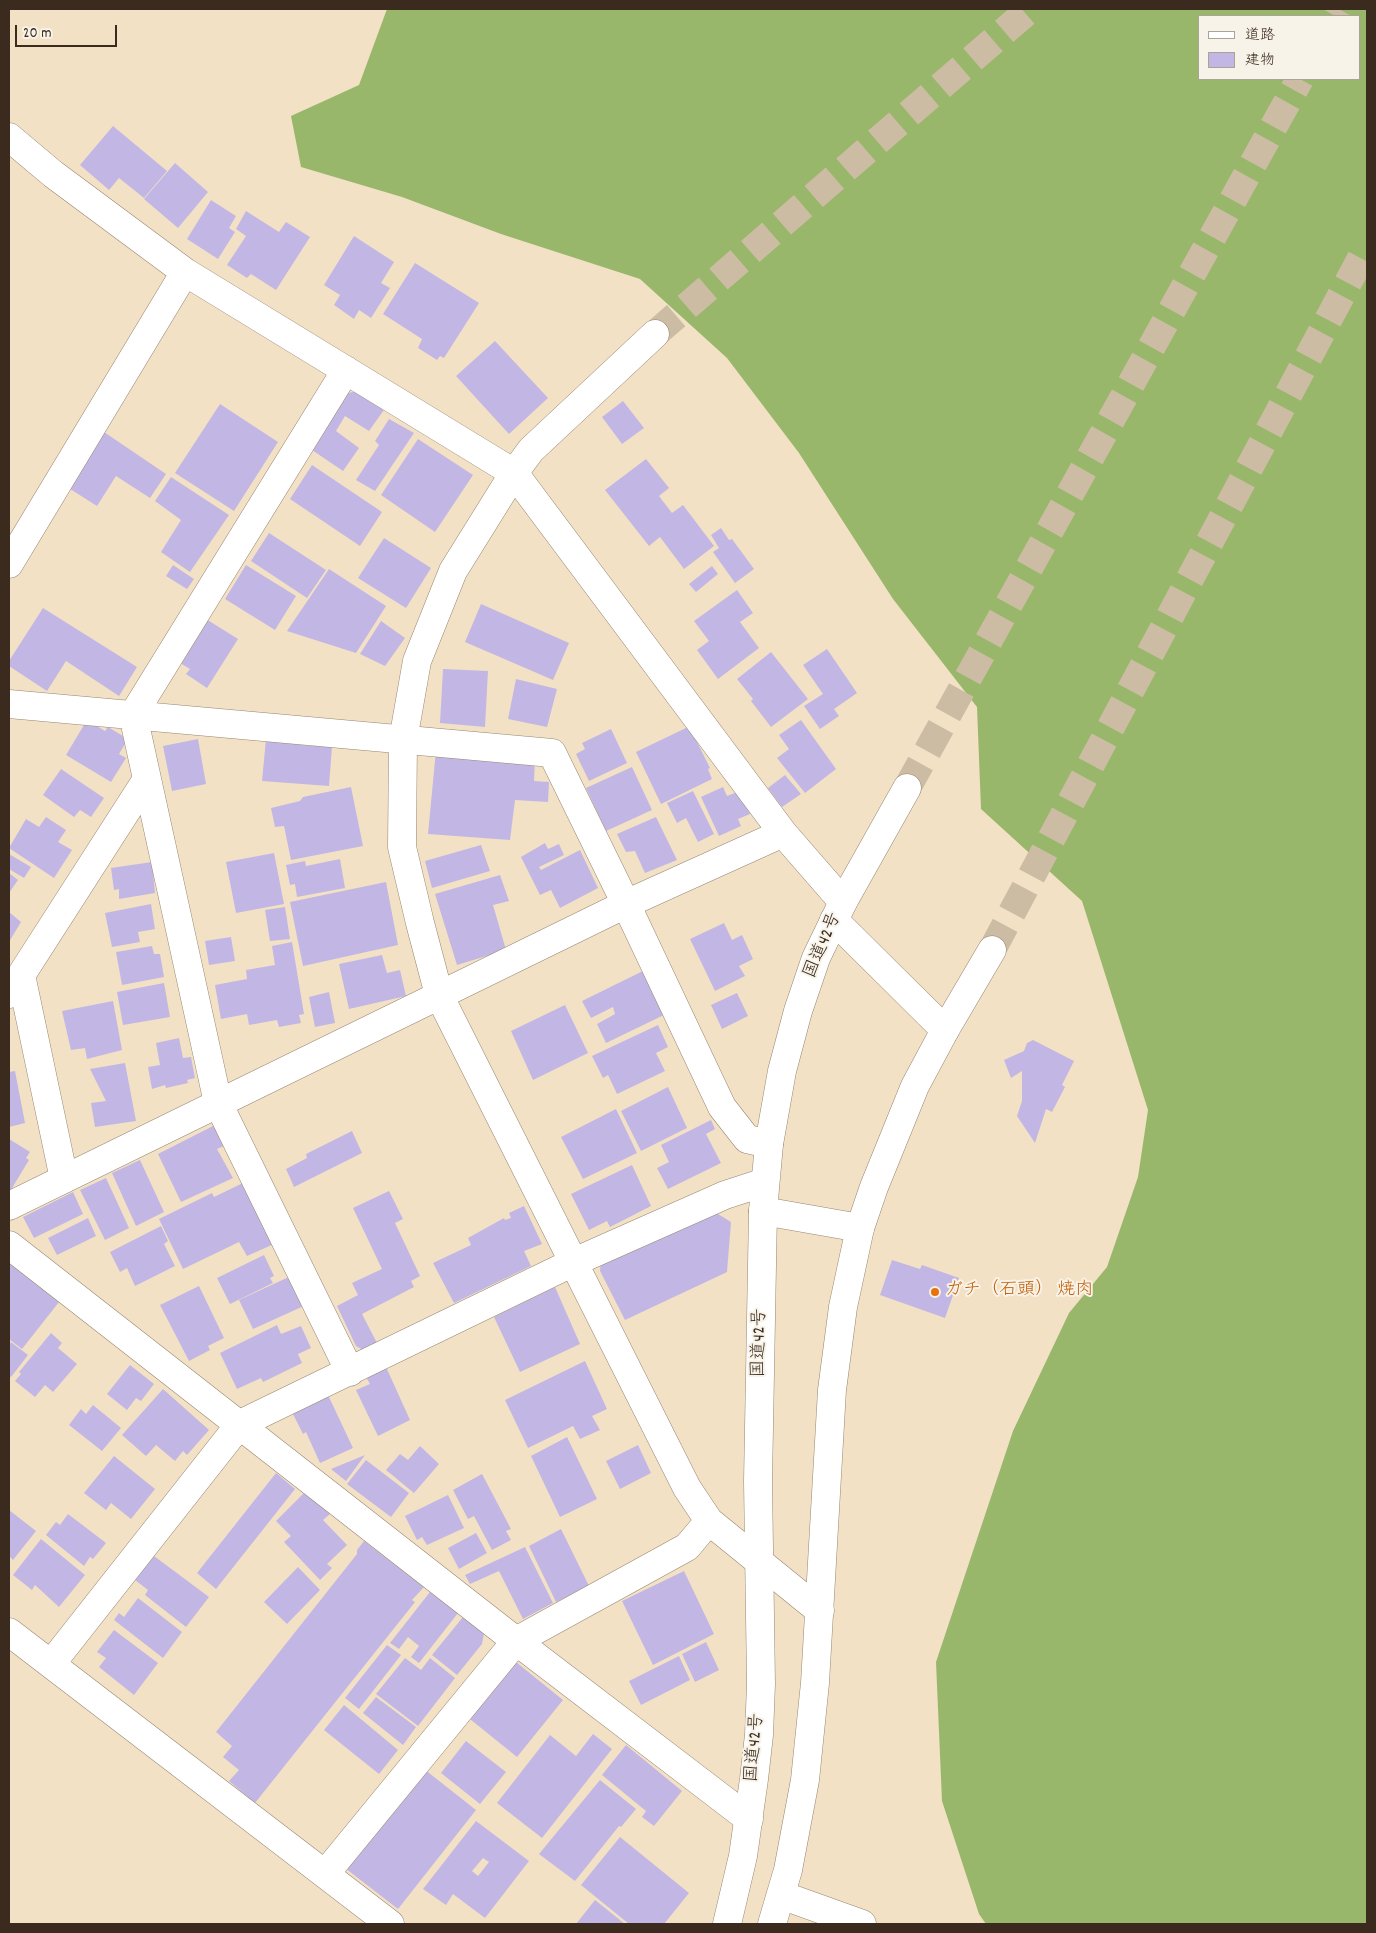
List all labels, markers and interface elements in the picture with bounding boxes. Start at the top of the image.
scale bar [18,15,120,47]
legend [1198,15,1361,80]
text: 20 m [23,23,51,45]
text: 道路 [1245,25,1275,47]
text: 建物 [1245,50,1275,72]
street label: 国道42号 [801,910,847,982]
place label: ガチ（石頭） 焼肉 [945,1281,1093,1303]
marker: ガチ（石頭） 焼肉 [929,1286,941,1298]
street label: 国道42号 [750,1308,772,1378]
street label: 国道42号 [742,1713,770,1783]

